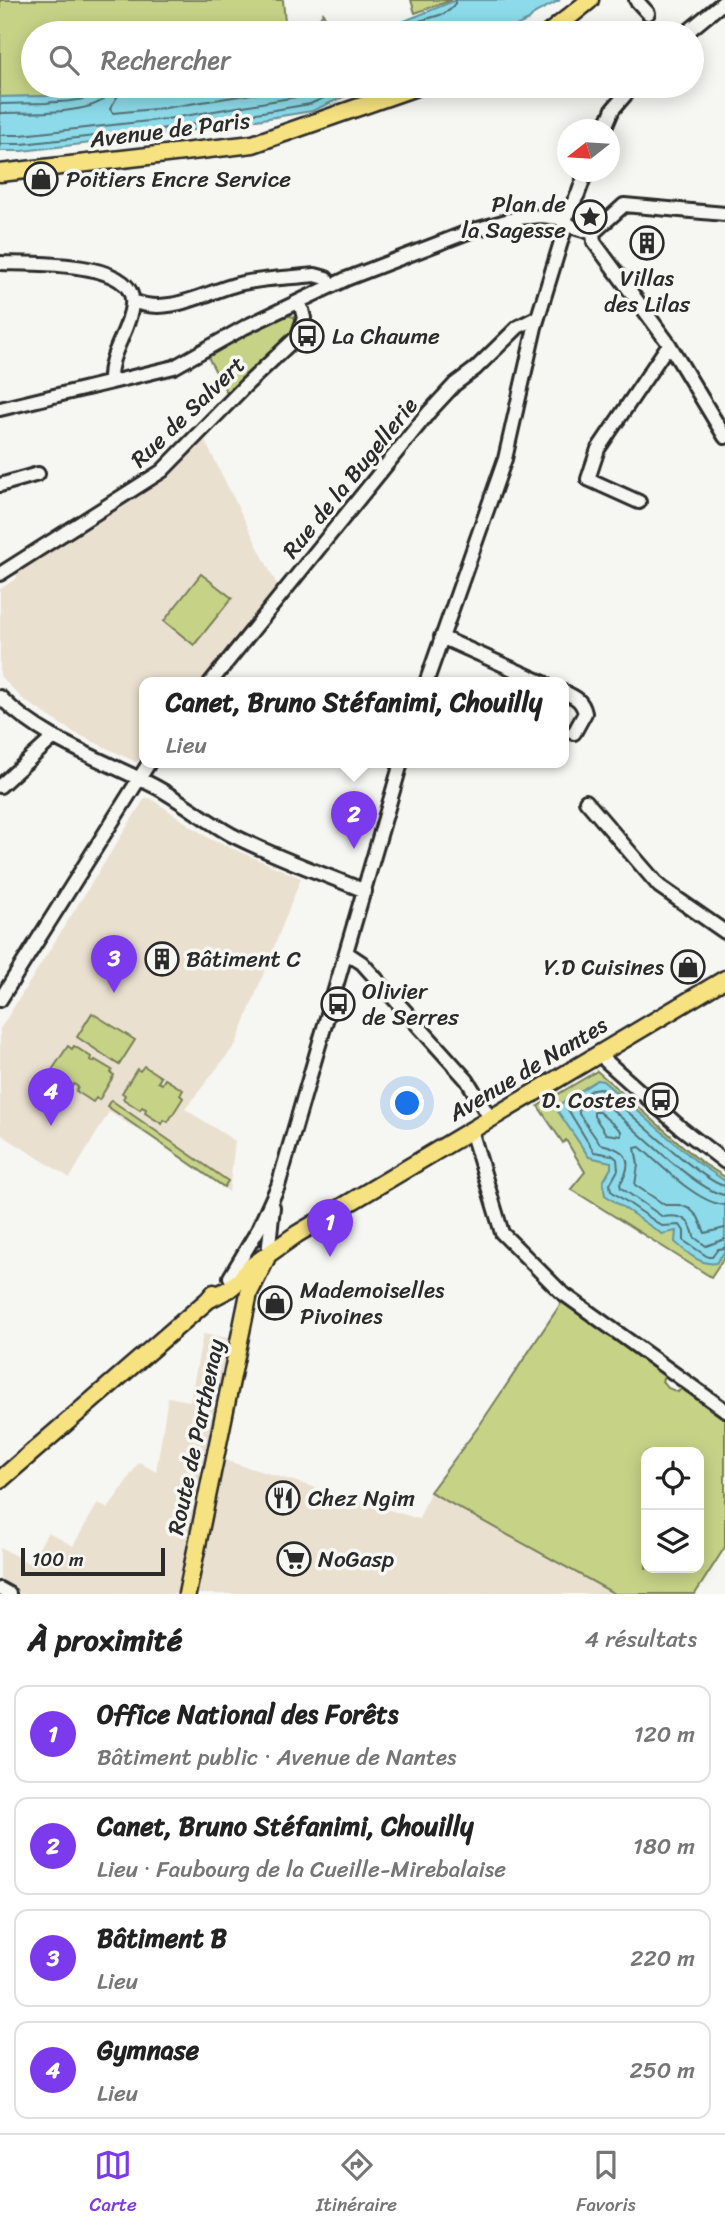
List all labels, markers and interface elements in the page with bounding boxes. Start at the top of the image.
search box [21,21,704,98]
text: Rechercher [101,37,231,83]
icon: search [45,41,83,79]
street label: Avenue de Paris [87,100,253,160]
north arrow [557,119,620,182]
place label: Poitiers Encre Service [66,159,291,200]
shop icon: Poitiers Encre Service [22,160,60,198]
place label: Plan de la Sagesse [461,184,566,251]
place icon: Plan de la Sagesse [571,198,609,236]
building icon: Villas des Lilas [628,224,666,262]
place label: Villas des Lilas [604,258,690,325]
place label: La Chaume [332,316,440,357]
bus stop icon: La Chaume [288,317,326,355]
street label: Rue de Salvert [121,346,255,478]
street label: Rue de la Bugellerie [272,388,428,568]
popup [139,677,569,768]
text: Canet, Bruno Stéfanimi, Chouilly [166,679,542,725]
text: Lieu [166,725,207,766]
pin: 2 [331,791,377,849]
pin: 3 [91,935,137,993]
place label: Bâtiment C [186,939,301,980]
building icon: Bâtiment C [143,940,181,978]
place label: Y.D Cuisines [544,947,665,988]
shop icon: Y.D Cuisines [669,948,707,986]
place label: Olivier de Serres [362,971,459,1038]
bus stop icon: Olivier de Serres [319,985,357,1023]
street label: Avenue de Nantes [440,1005,616,1133]
pin: 4 [28,1068,74,1126]
place label: D. Costes [541,1080,637,1121]
bus stop icon: D. Costes [642,1081,680,1119]
your location [390,1086,424,1120]
pin: 1 [307,1199,353,1257]
place label: Mademoiselles Pivoines [300,1270,445,1337]
shop icon: Mademoiselles Pivoines [256,1284,294,1322]
street label: Route de Parthenay [155,1335,237,1539]
map controls [641,1447,704,1573]
button: locate [641,1447,704,1510]
place label: Chez Ngim [308,1478,415,1519]
restaurant icon: Chez Ngim [264,1479,302,1517]
button: layers [641,1510,704,1573]
place label: NoGasp [318,1539,394,1580]
supermarket icon: NoGasp [275,1540,313,1578]
text: 100 m [32,1543,84,1576]
scale bar [21,1545,164,1577]
text: À proximité [28,1613,182,1667]
text: 4 résultats [585,1619,697,1660]
text: Office National des Forêts [97,1691,398,1737]
text: 1 [48,1714,58,1755]
text: 120 m [634,1714,695,1755]
text: Bâtiment public · Avenue de Nantes [97,1737,457,1778]
text: Canet, Bruno Stéfanimi, Chouilly [97,1803,474,1849]
text: 2 [46,1826,60,1867]
text: 180 m [633,1826,695,1867]
text: Lieu · Faubourg de la Cueille-Mirebalaise [97,1849,506,1890]
text: Bâtiment B [97,1915,227,1961]
text: 3 [47,1938,59,1979]
text: 220 m [630,1938,695,1979]
text: Lieu [97,1961,138,2002]
text: Gymnase [97,2027,199,2073]
text: 4 [46,2050,60,2091]
text: 250 m [629,2050,695,2091]
text: Lieu [97,2073,138,2114]
tab: Carte [90,2146,137,2221]
tab: Itinéraire [316,2146,397,2221]
tab: Favoris [576,2146,635,2221]

